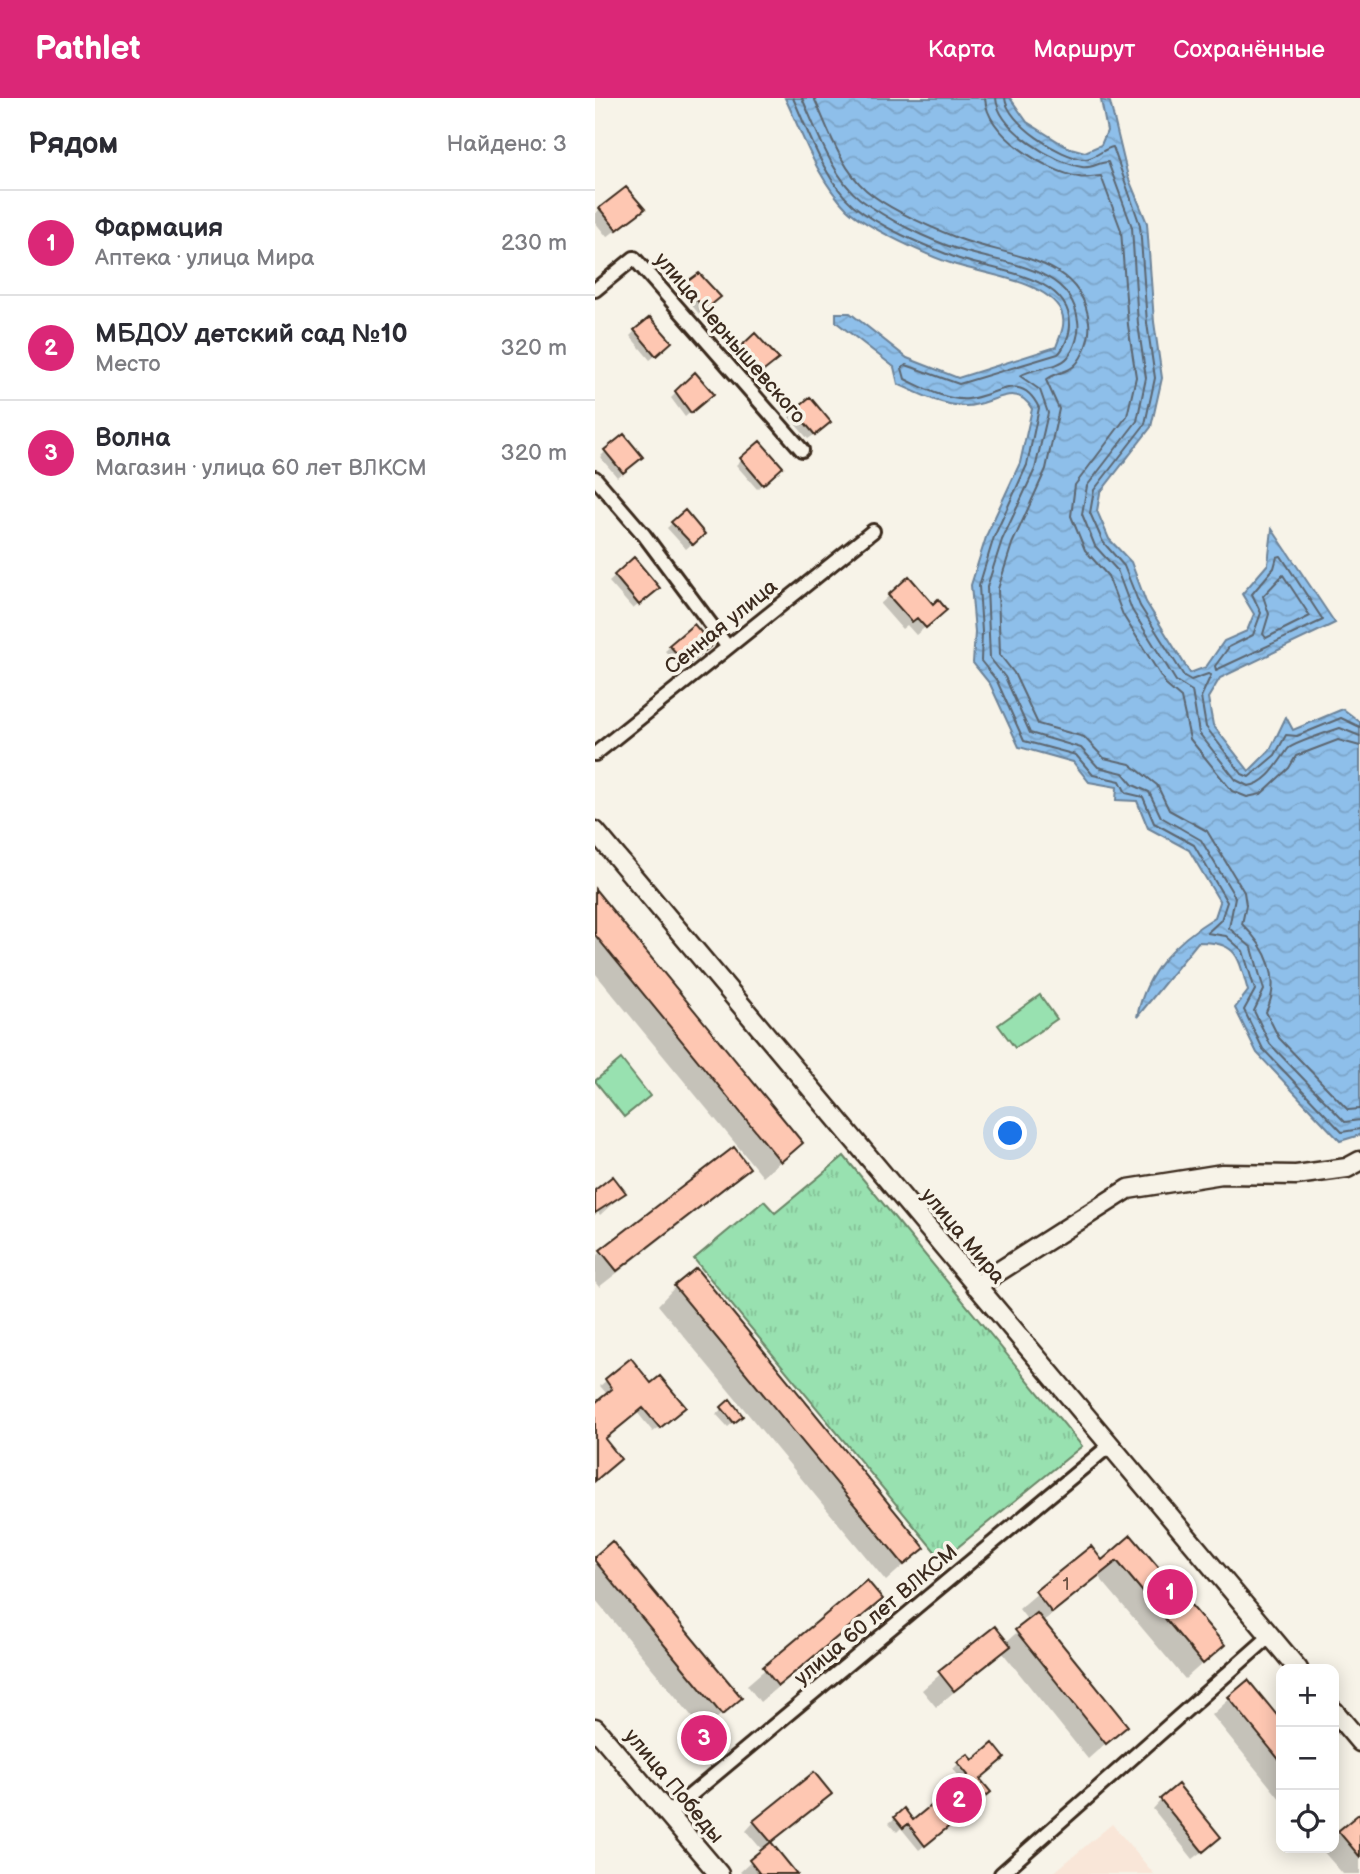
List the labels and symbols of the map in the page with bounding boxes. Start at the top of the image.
street label: улица Чернышевского [649,248,811,428]
street label: Сенная улица [660,574,783,680]
your location [993,1116,1027,1150]
street label: улица Мира [916,1183,1011,1289]
street label: улица 60 лет ВЛКСМ [789,1539,963,1691]
pin: 1 [1147,1566,1193,1618]
house number: 1 [1063,1574,1069,1595]
pin: 3 [681,1712,727,1764]
street label: улица Победы [619,1724,729,1848]
pin: 2 [936,1774,982,1826]

